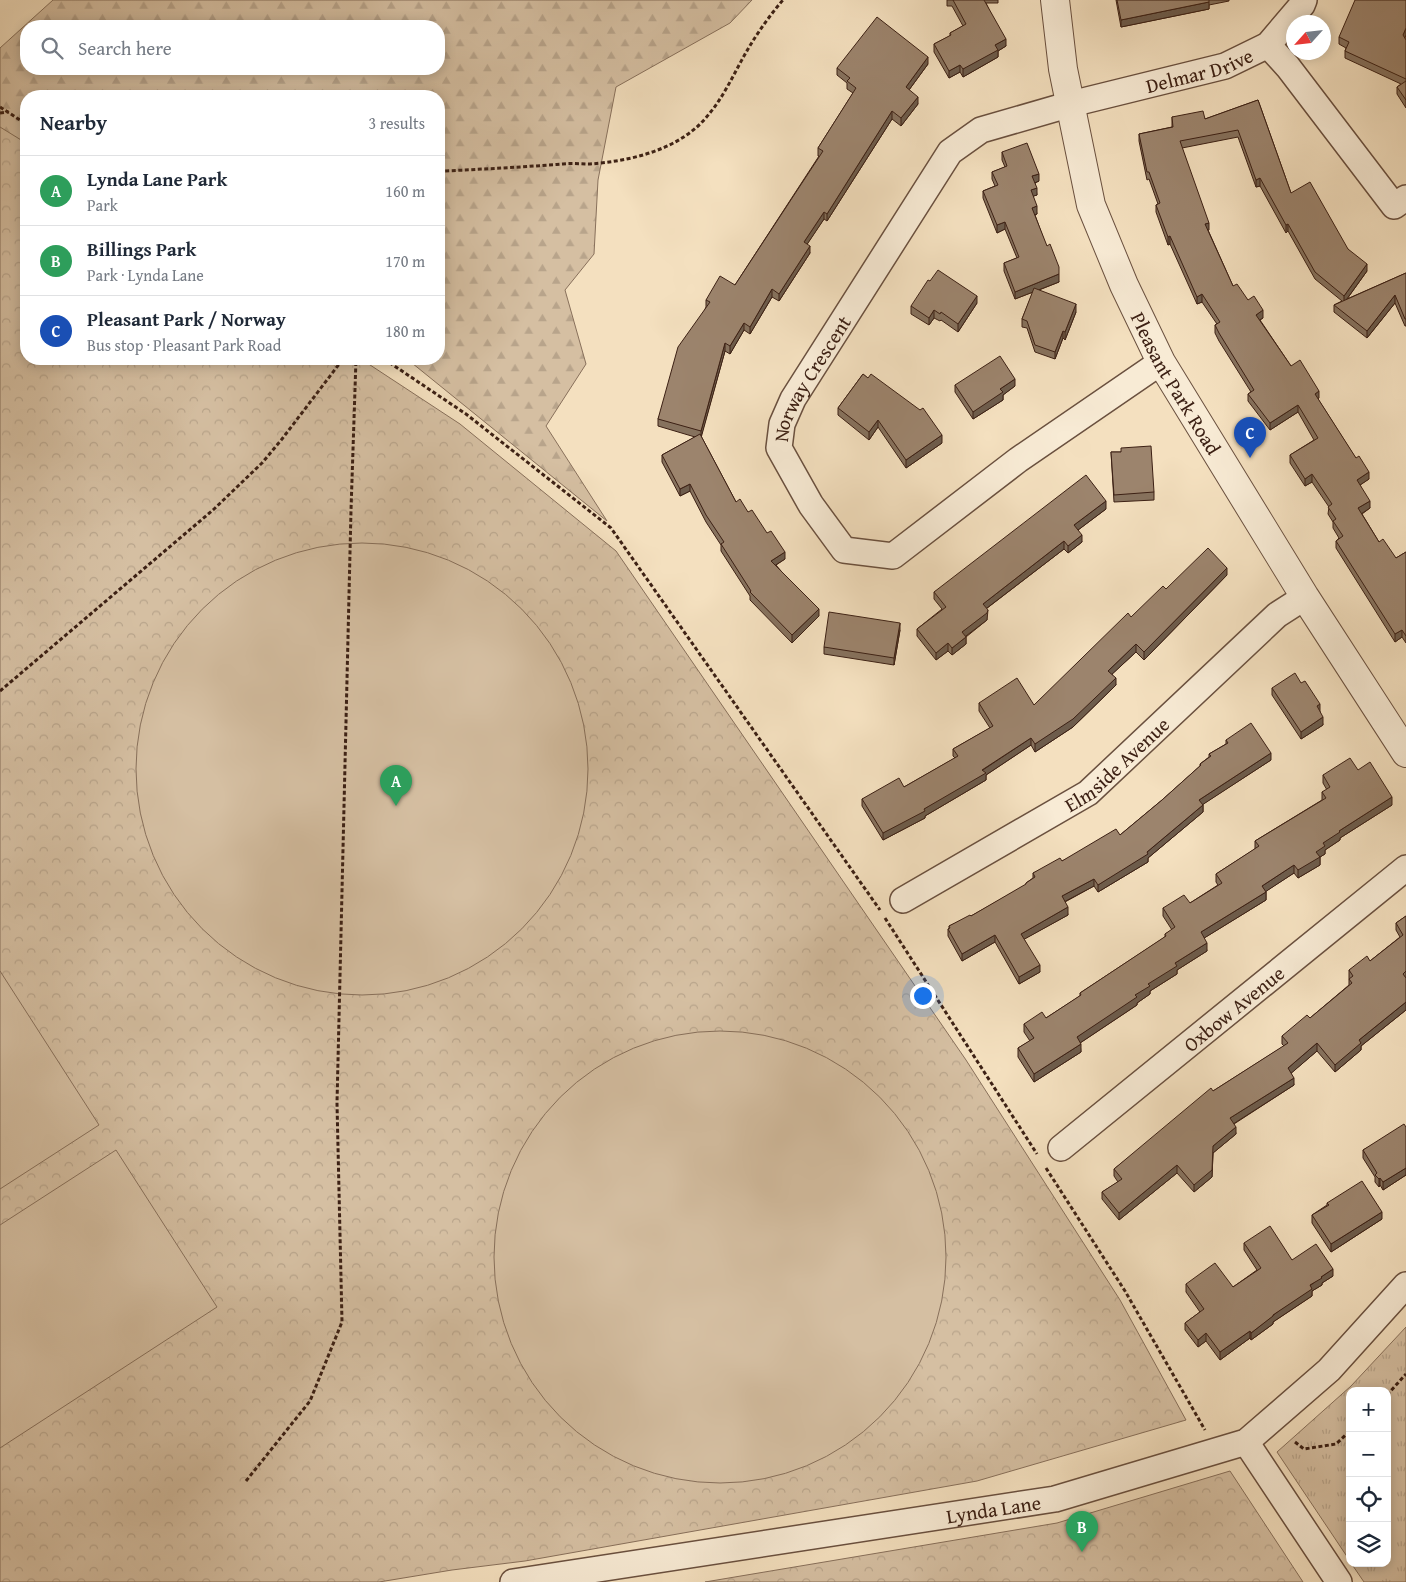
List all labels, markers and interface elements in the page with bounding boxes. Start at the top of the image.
north arrow [1286,15,1331,60]
search box [20,20,445,75]
icon: search [38,34,66,62]
text: Search here [78,34,172,62]
street label: Delmar Drive [1143,40,1258,100]
text: Nearby [40,107,107,138]
text: 3 results [368,111,425,135]
text: Lynda Lane Park [87,165,227,193]
text: A [51,179,61,203]
text: 160 m [385,179,425,203]
text: Park [87,193,118,217]
text: Billings Park [87,235,196,263]
text: B [51,249,61,273]
text: 170 m [385,249,425,273]
text: Park · Lynda Lane [87,263,204,287]
text: Pleasant Park / Norway [87,305,286,333]
street label: Pleasant Park Road [1124,307,1229,460]
street label: Norway Crescent [765,309,857,443]
text: C [51,319,61,343]
text: 180 m [385,319,425,343]
text: Bus stop · Pleasant Park Road [87,333,281,357]
pin: C [1234,417,1266,458]
street label: Elmside Avenue [1059,710,1175,818]
pin: A [380,765,412,806]
street label: Oxbow Avenue [1177,958,1290,1058]
your location [910,983,936,1009]
map controls [1346,1387,1391,1567]
button: + [1346,1387,1391,1432]
button: − [1346,1432,1391,1477]
button: locate [1346,1477,1391,1522]
street label: Lynda Lane [944,1487,1043,1530]
pin: B [1066,1511,1098,1552]
button: layers [1346,1522,1391,1567]

